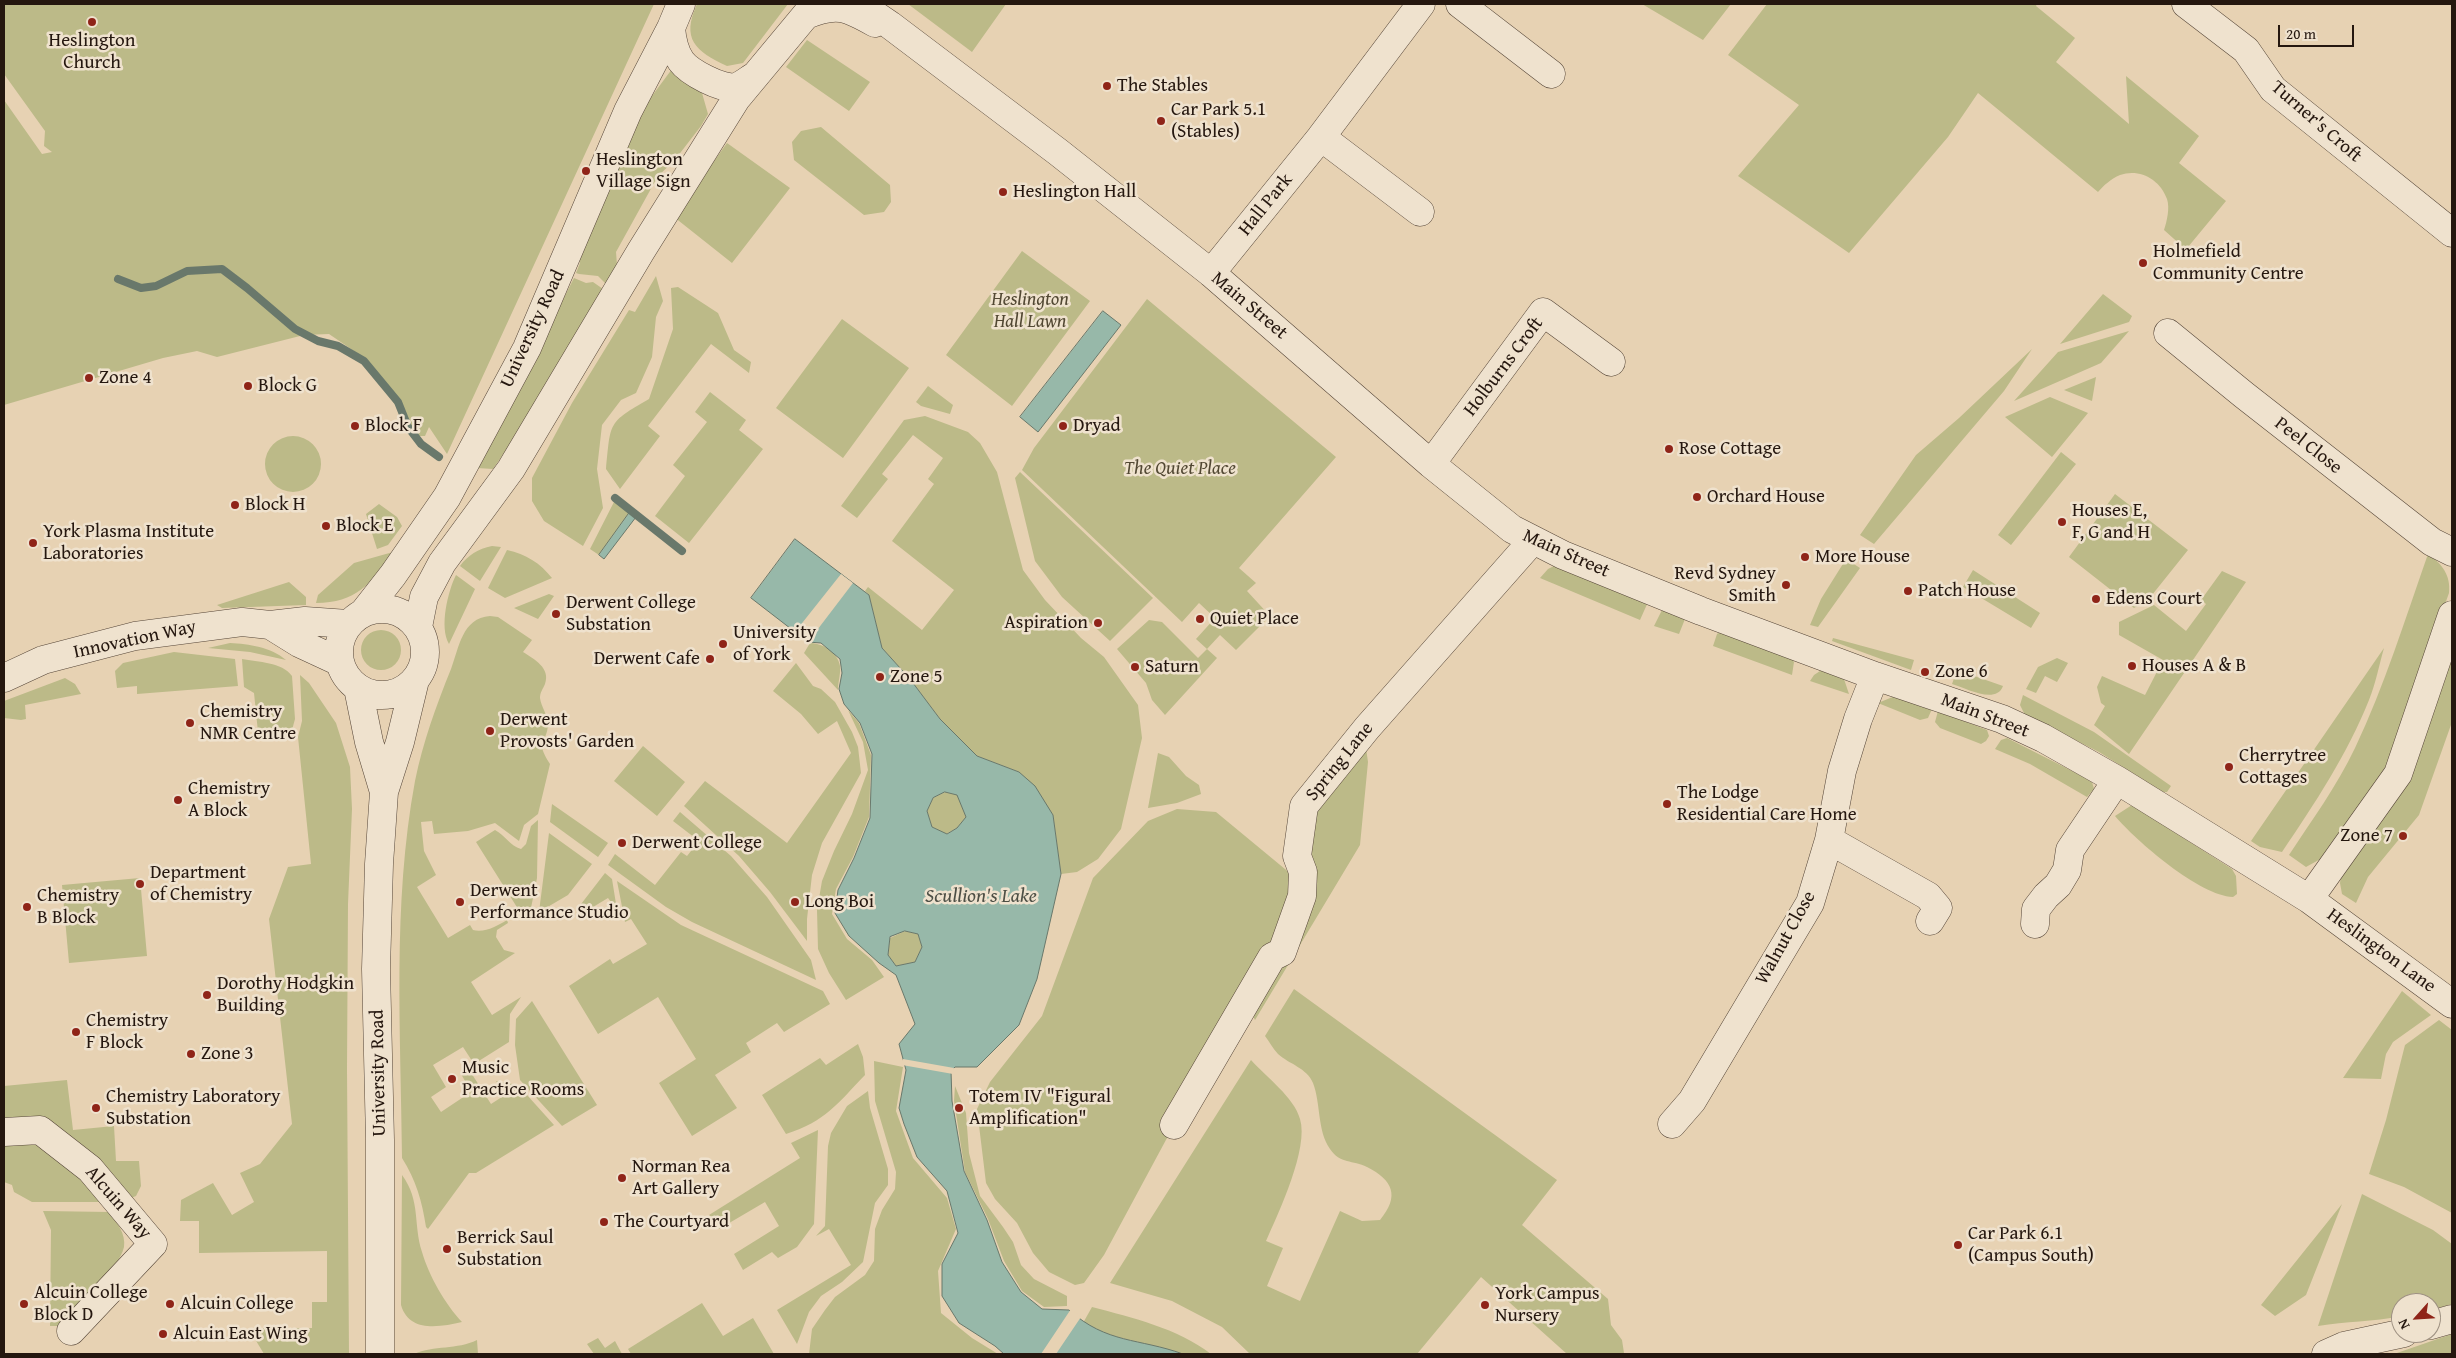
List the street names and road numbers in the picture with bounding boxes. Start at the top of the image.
street label: Turner's Croft [2266,76,2366,168]
street label: Hall Park [1234,169,1298,241]
street label: University Road [496,267,570,391]
street label: Main Street [1206,267,1292,345]
street label: Holburns Croft [1459,313,1549,421]
street label: Peel Close [2270,413,2346,479]
street label: Main Street [1519,525,1613,583]
street label: Innovation Way [71,616,199,664]
street label: Main Street [1938,689,2032,743]
street label: Spring Lane [1301,718,1379,806]
street label: Walnut Close [1751,887,1821,989]
street label: Heslington Lane [2322,904,2440,998]
street label: University Road [366,1009,392,1137]
street label: Alcuin Way [80,1162,156,1244]

